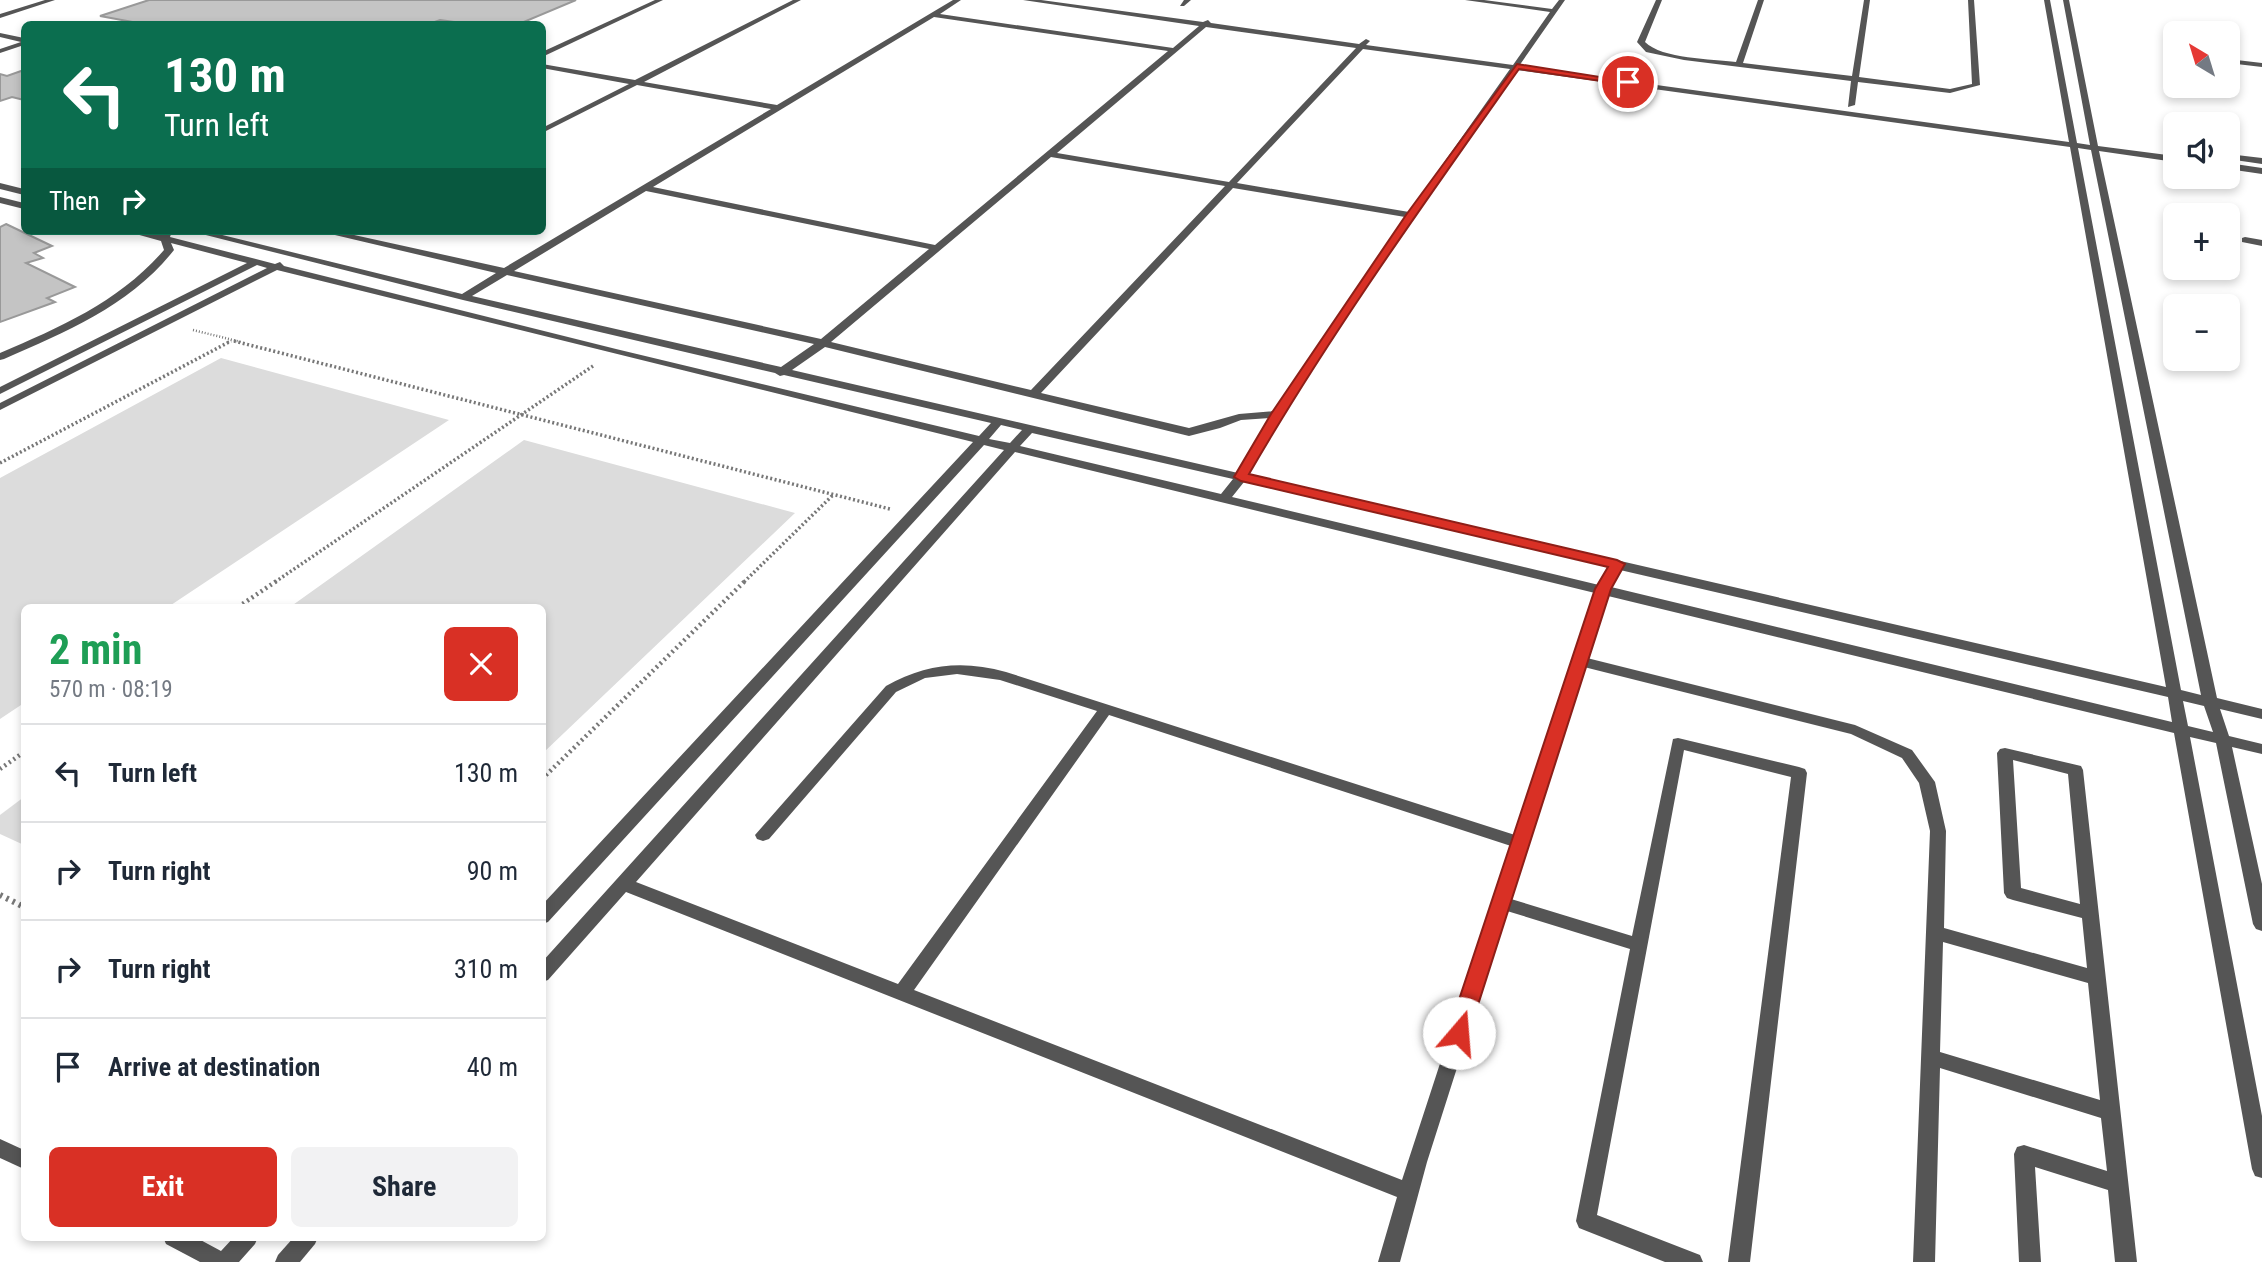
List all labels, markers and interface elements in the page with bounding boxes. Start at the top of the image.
north arrow [2163,21,2240,98]
map controls [2163,21,2240,371]
text: 130 m [164,47,286,104]
icon: left [49,49,140,140]
pin [1598,52,1658,112]
icon: arrive [1609,63,1647,101]
text: Turn left [164,106,269,144]
button: sound [2163,112,2240,189]
icon: right [114,182,152,220]
text: Then [49,186,100,216]
button: + [2163,203,2240,280]
button: − [2163,294,2240,371]
text: 2 min [49,625,142,674]
button: close [444,627,518,701]
text: 570 m · 08:19 [49,676,173,703]
icon: left [49,754,87,792]
text: Turn left [108,758,197,788]
text: 130 m [454,758,518,788]
icon: right [49,852,87,890]
text: Turn right [108,856,210,886]
text: 90 m [467,856,518,886]
icon: right [49,950,87,988]
text: Turn right [108,954,210,984]
text: 310 m [454,954,518,984]
position arrow [1422,996,1496,1070]
icon: arrive [49,1048,87,1086]
text: Arrive at destination [108,1052,320,1082]
text: 40 m [467,1052,518,1082]
button: Exit [49,1147,277,1227]
button: Share [291,1147,518,1227]

